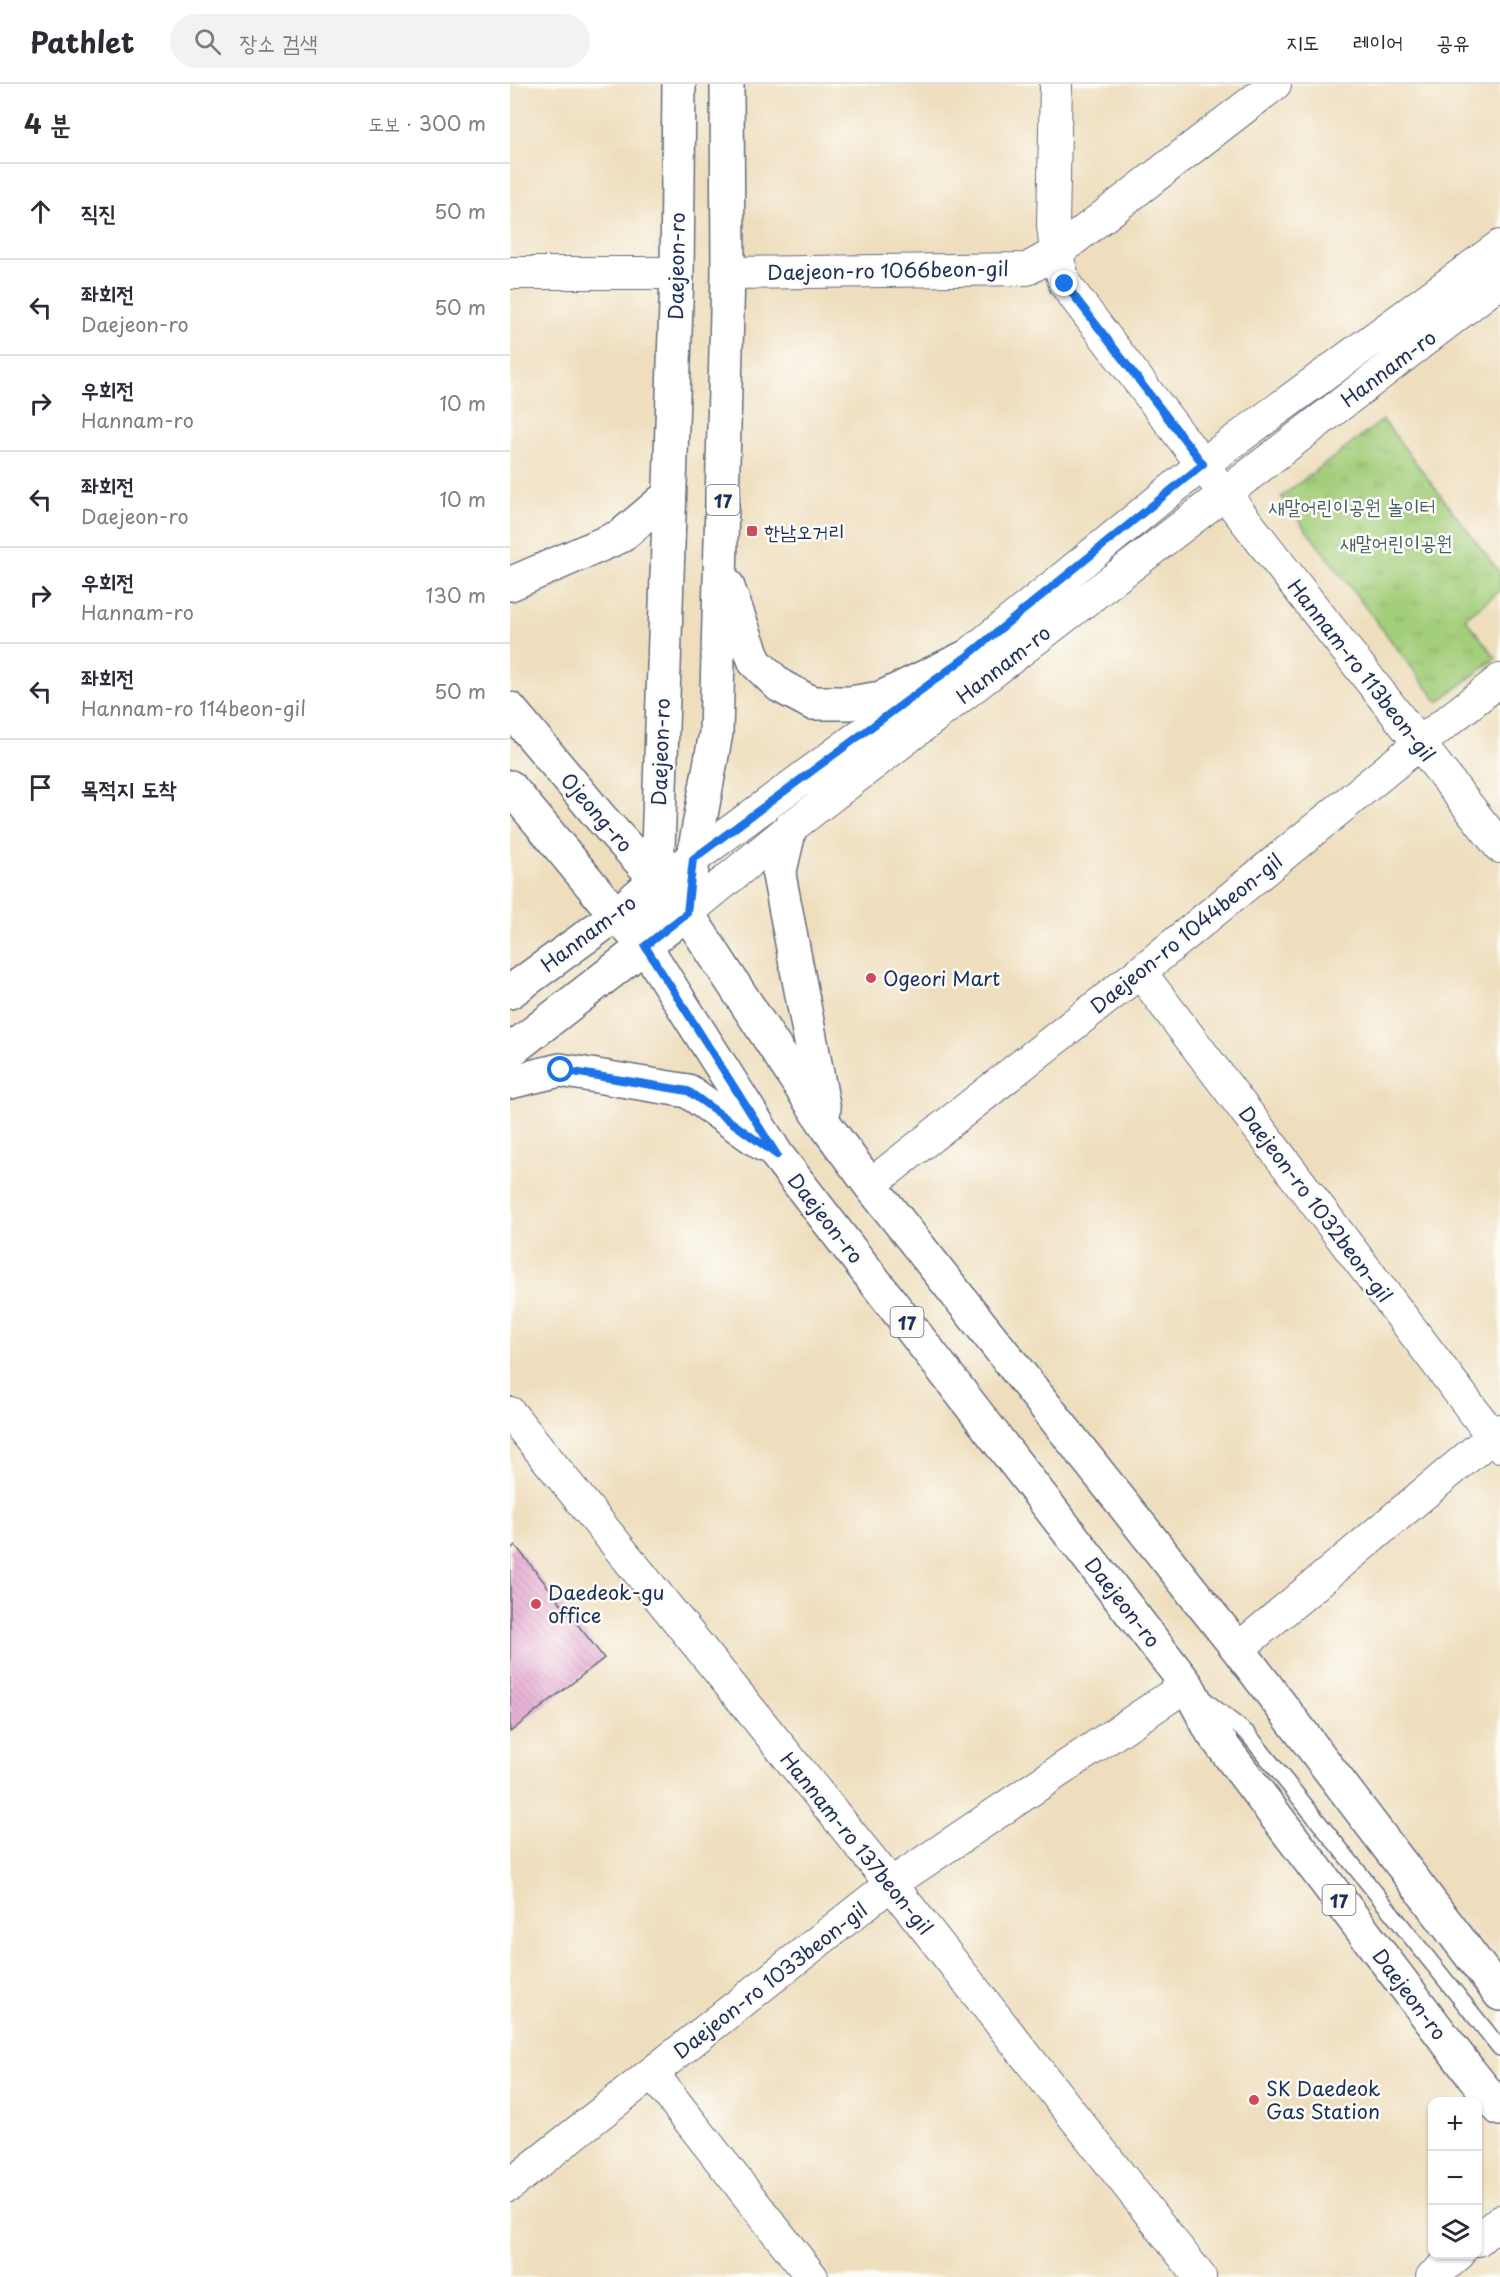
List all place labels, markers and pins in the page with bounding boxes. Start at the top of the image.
place label: 한남오거리 [764,516,844,546]
marker: 한남오거리 [745,524,759,538]
place label: Ogeori Mart [883,963,1000,993]
marker: Ogeori Mart [864,971,878,985]
place label: Daedeok-gu office [548,1577,664,1630]
marker: Daedeok-gu office [529,1597,543,1611]
place label: SK Daedeok Gas Station [1266,2073,1381,2126]
marker: SK Daedeok Gas Station [1247,2093,1261,2107]

